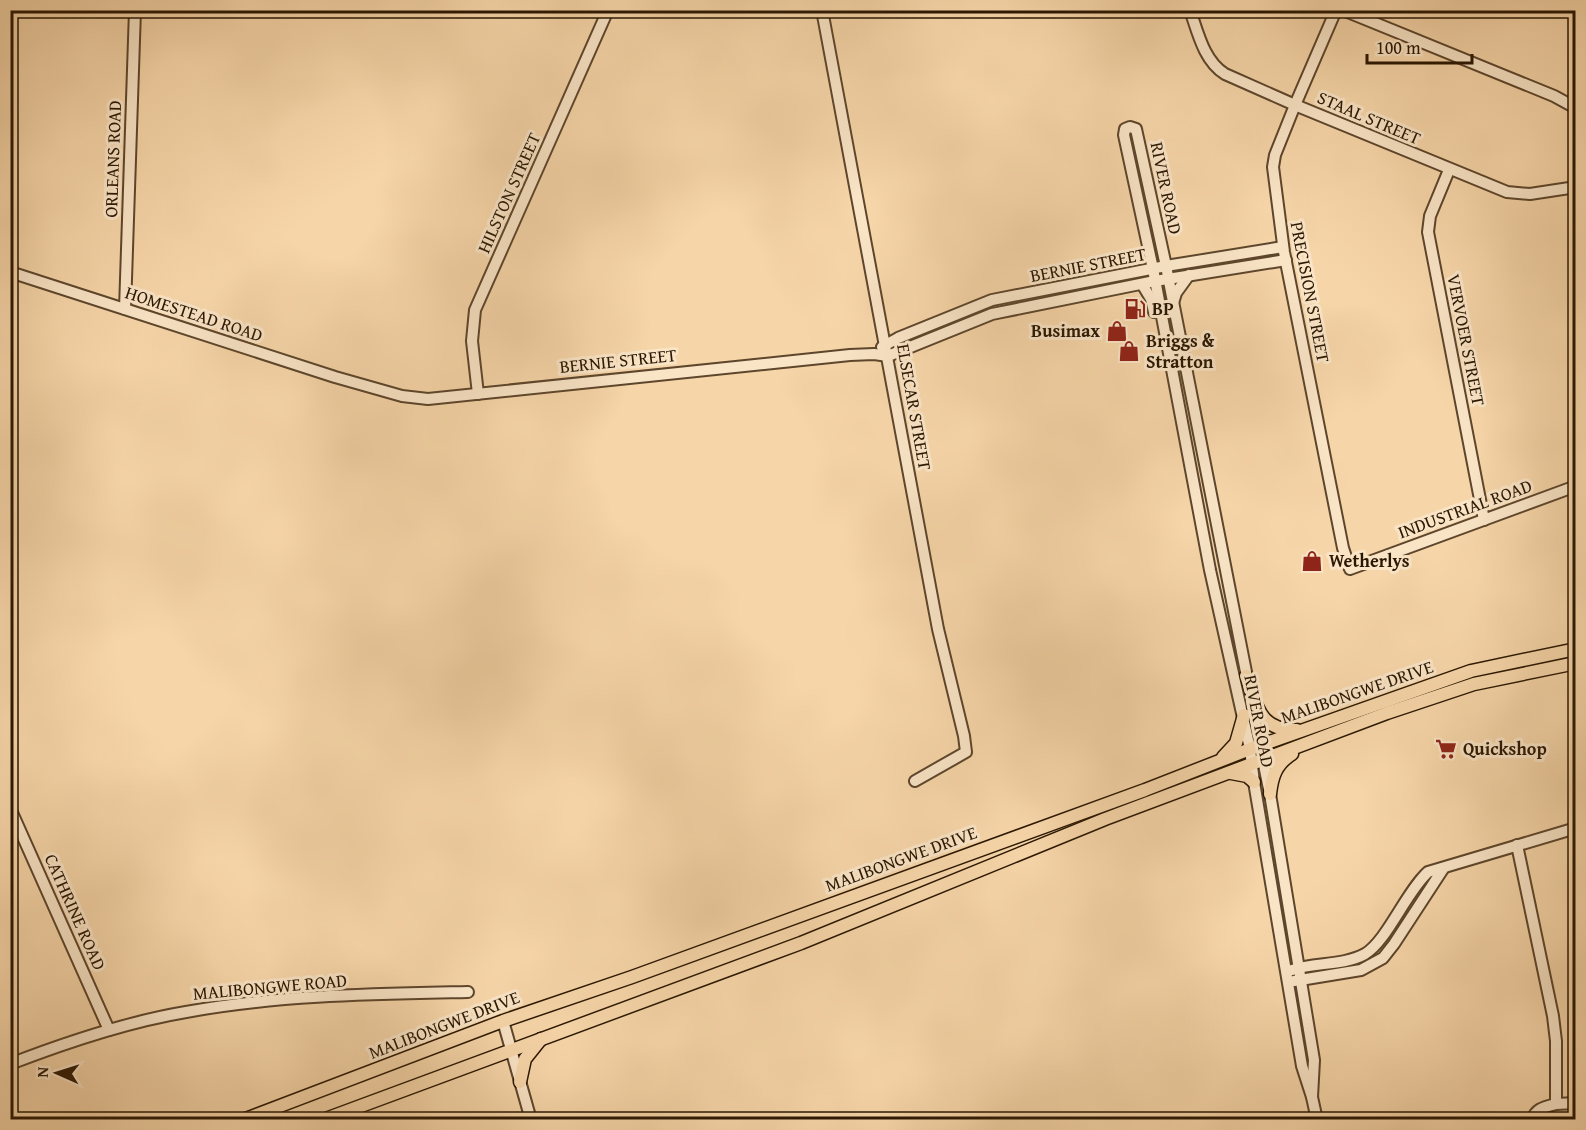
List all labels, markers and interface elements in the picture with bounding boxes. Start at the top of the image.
scale bar [1367,27,1472,65]
text: 100 m [1376,34,1421,61]
street label: STAAL STREET [1313,84,1425,151]
street label: ORLEANS ROAD [97,100,128,218]
street label: HILSTON STREET [470,128,547,257]
street label: RIVER ROAD [1144,139,1189,237]
street label: PRECISION STREET [1284,219,1337,365]
street label: BERNIE STREET [1028,240,1148,289]
street label: VERVOER STREET [1440,272,1492,408]
street label: HOMESTEAD ROAD [122,279,266,349]
place label: BP [1152,295,1174,322]
fuel station icon: BP [1123,297,1147,321]
place label: Busimax [1031,317,1101,344]
shop icon: Busimax [1105,319,1129,343]
place label: Briggs & Stratton [1146,327,1215,375]
shop icon: Briggs & Stratton [1117,339,1141,363]
street label: BERNIE STREET [558,341,678,380]
street label: ELSECAR STREET [890,342,939,472]
street label: INDUSTRIAL ROAD [1394,472,1536,545]
place label: Wetherlys [1329,547,1410,574]
shop icon: Wetherlys [1300,549,1324,573]
street label: MALIBONGWE DRIVE [1277,653,1437,730]
street label: RIVER ROAD [1237,672,1282,770]
place label: Quickshop [1463,735,1547,762]
supermarket icon: Quickshop [1434,737,1458,761]
street label: MALIBONGWE DRIVE [821,819,980,899]
street label: CATHRINE ROAD [38,849,113,974]
street label: MALIBONGWE ROAD [192,966,348,1007]
street label: MALIBONGWE DRIVE [364,983,523,1066]
north arrow [27,1043,87,1103]
text: N [30,1066,54,1078]

